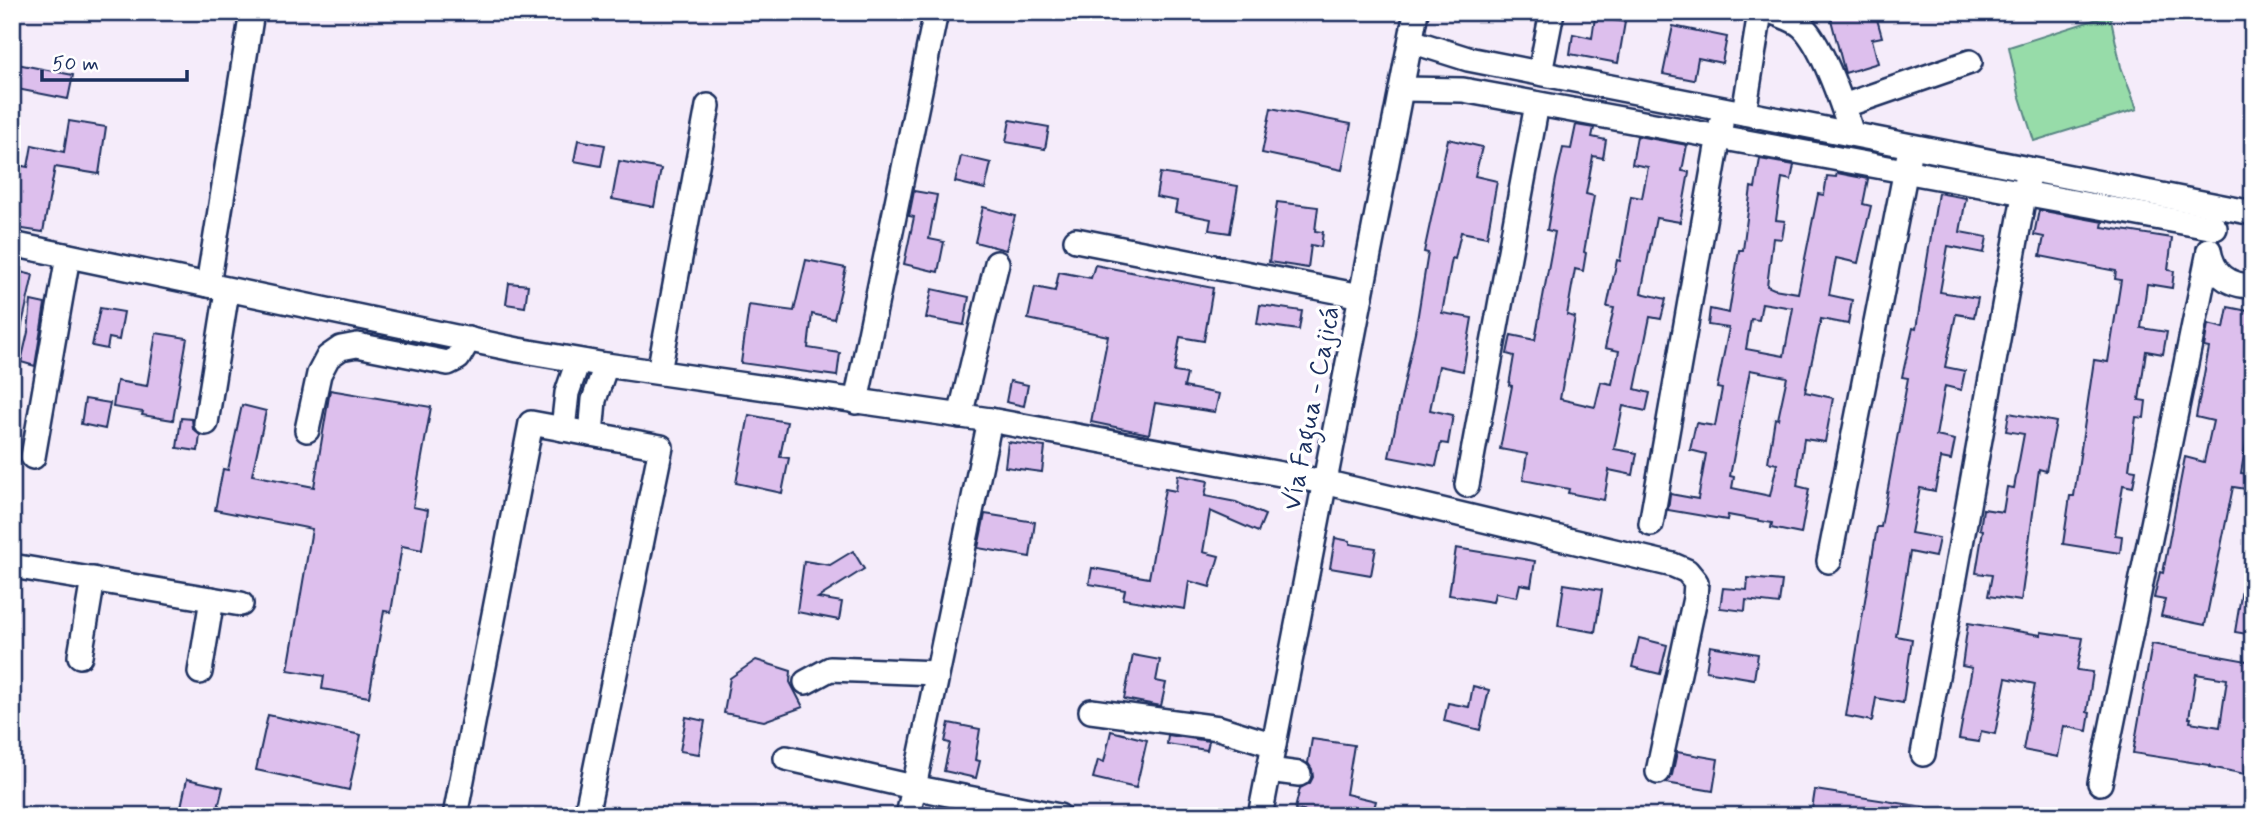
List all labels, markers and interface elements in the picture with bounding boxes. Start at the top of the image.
scale bar [42,38,187,82]
text: 50 m [52,50,99,78]
street label: Vía Fagua - Cajicá [1275,303,1351,514]

